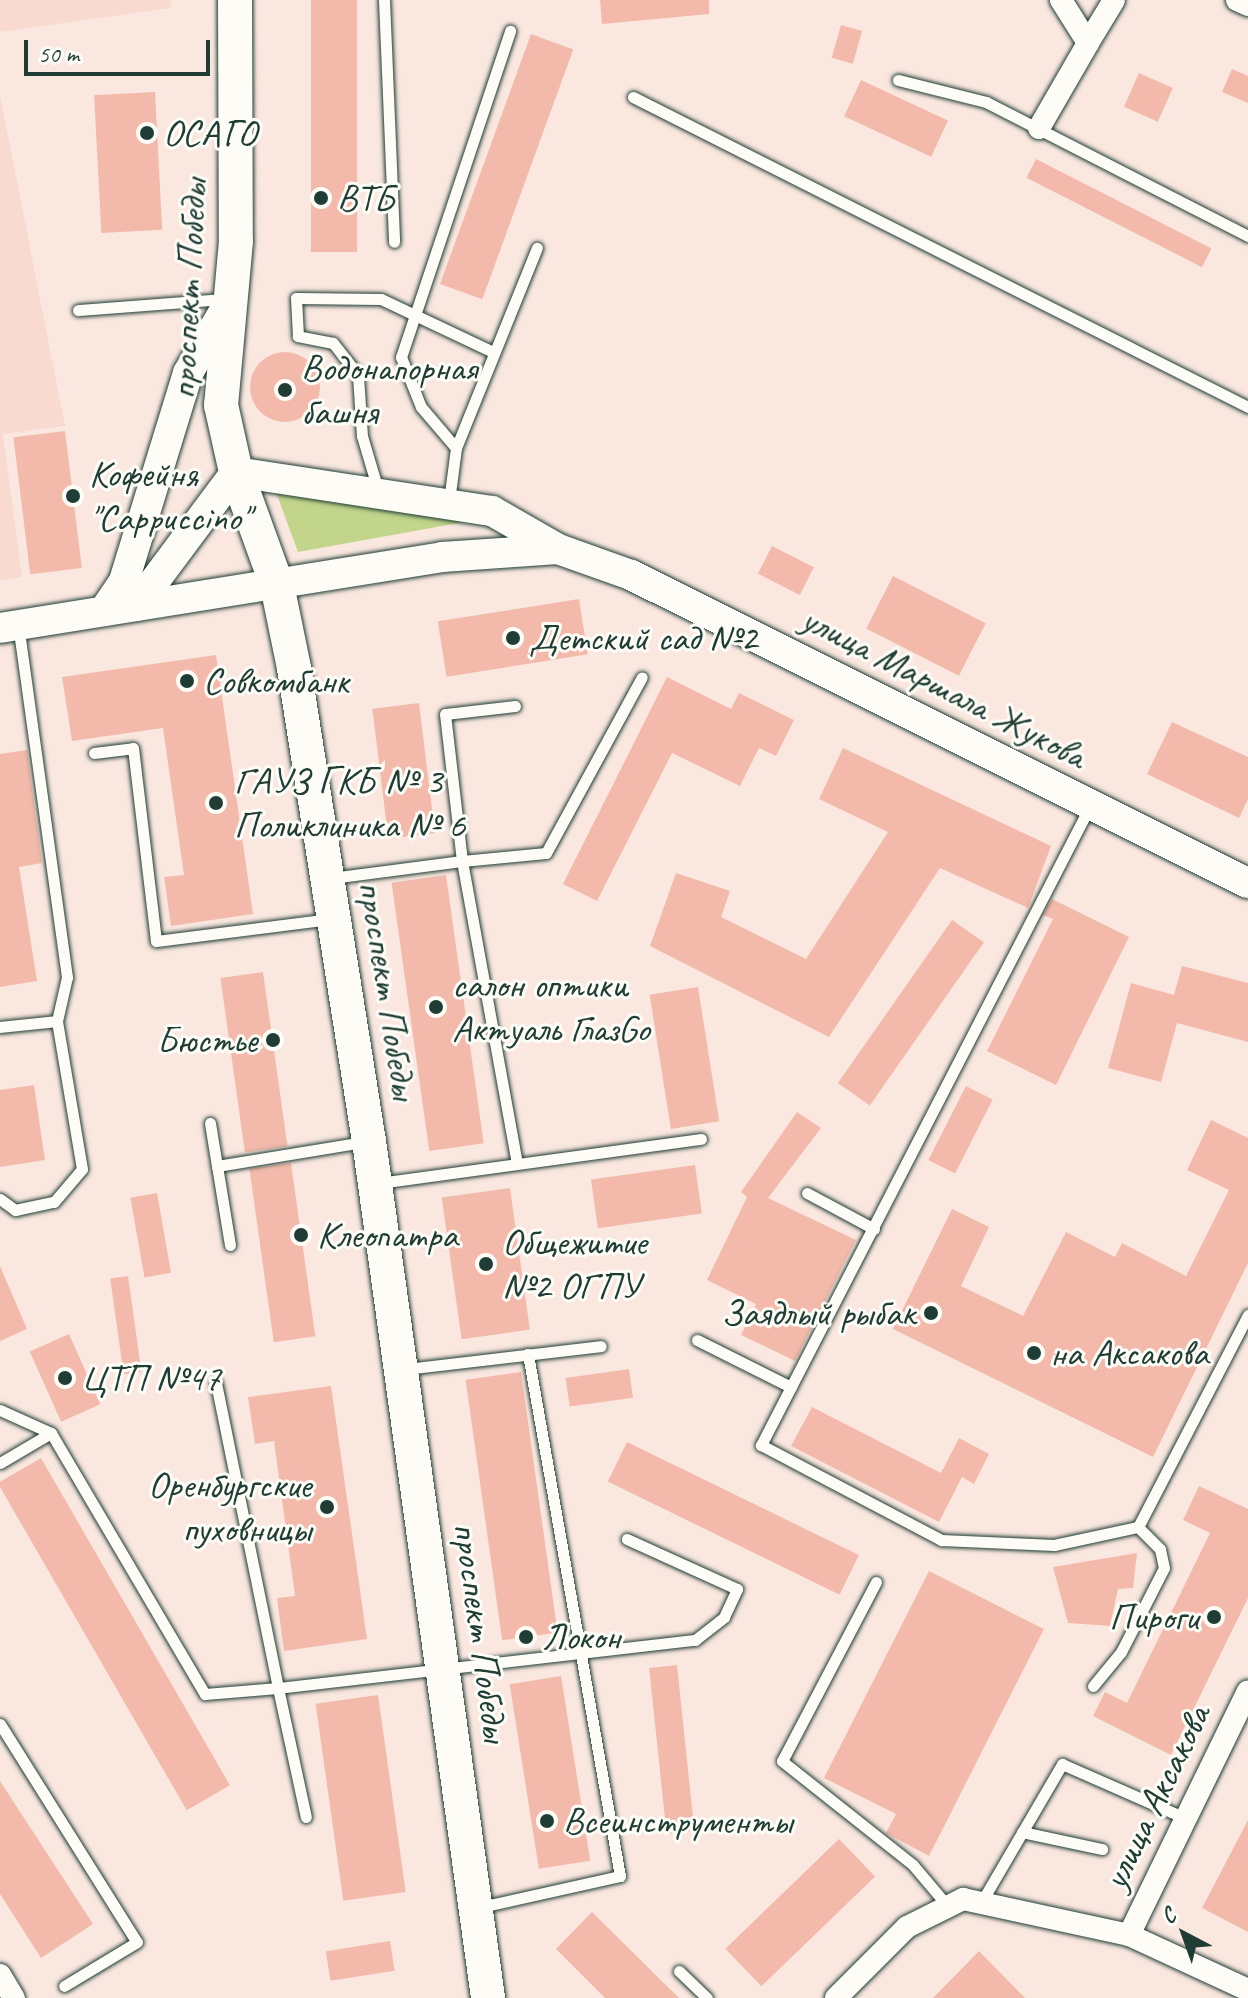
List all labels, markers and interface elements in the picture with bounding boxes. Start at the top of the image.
scale bar [28,24,214,74]
text: 50 m [38,39,79,69]
place label: ОСАГО [163,110,256,156]
marker: ОСАГО [138,124,156,142]
place label: ВТБ [337,175,394,221]
street label: проспект Победы [159,178,217,400]
marker: ВТБ [312,189,330,207]
place label: Водонапорная башня [301,345,477,434]
marker: Водонапорная башня [276,381,294,399]
place label: Кофейня "Cappuccino" [89,451,250,540]
marker: Кофейня "Cappuccino" [64,487,82,505]
street label: улица Маршала Жукова [795,596,1093,778]
place label: Детский сад №2 [529,615,757,661]
marker: Детский сад №2 [504,629,522,647]
place label: Совкомбанк [203,658,349,704]
marker: Совкомбанк [178,672,196,690]
place label: ГАУЗ ГКБ № 3 Поликлиника № 6 [234,758,465,848]
marker: ГАУЗ ГКБ № 3 Поликлиника № 6 [205,792,227,814]
street label: проспект Победы [348,877,428,1103]
place label: салон оптики Актуаль ГлазGo [452,962,654,1052]
marker: салон оптики Актуаль ГлазGo [427,998,445,1016]
place label: Бюстье [157,1017,257,1063]
marker: Бюстье [264,1031,282,1049]
place label: Клеопатра [317,1212,458,1258]
place label: Общежитие №2 ОГПУ [502,1219,647,1308]
marker: Клеопатра [292,1226,310,1244]
marker: Общежитие №2 ОГПУ [477,1255,495,1273]
place label: Заядлый рыбак [721,1290,915,1336]
marker: Заядлый рыбак [922,1304,940,1322]
place label: на Аксакова [1050,1330,1208,1376]
marker: на Аксакова [1025,1344,1043,1362]
place label: ЦТП №47 [81,1355,221,1401]
marker: ЦТП №47 [56,1369,74,1387]
place label: Оренбургские пуховницы [148,1462,311,1552]
marker: Оренбургские пуховницы [318,1498,336,1516]
street label: проспект Победы [443,1519,519,1745]
place label: Пироги [1109,1594,1198,1640]
marker: Пироги [1205,1608,1223,1626]
place label: Локон [542,1614,620,1660]
marker: Локон [517,1628,535,1646]
street label: улица Аксакова [1092,1697,1220,1897]
place label: Всеинструменты [563,1798,792,1844]
marker: Всеинструменты [538,1812,556,1830]
north arrow [1144,1894,1224,1974]
text: С [1155,1902,1182,1930]

